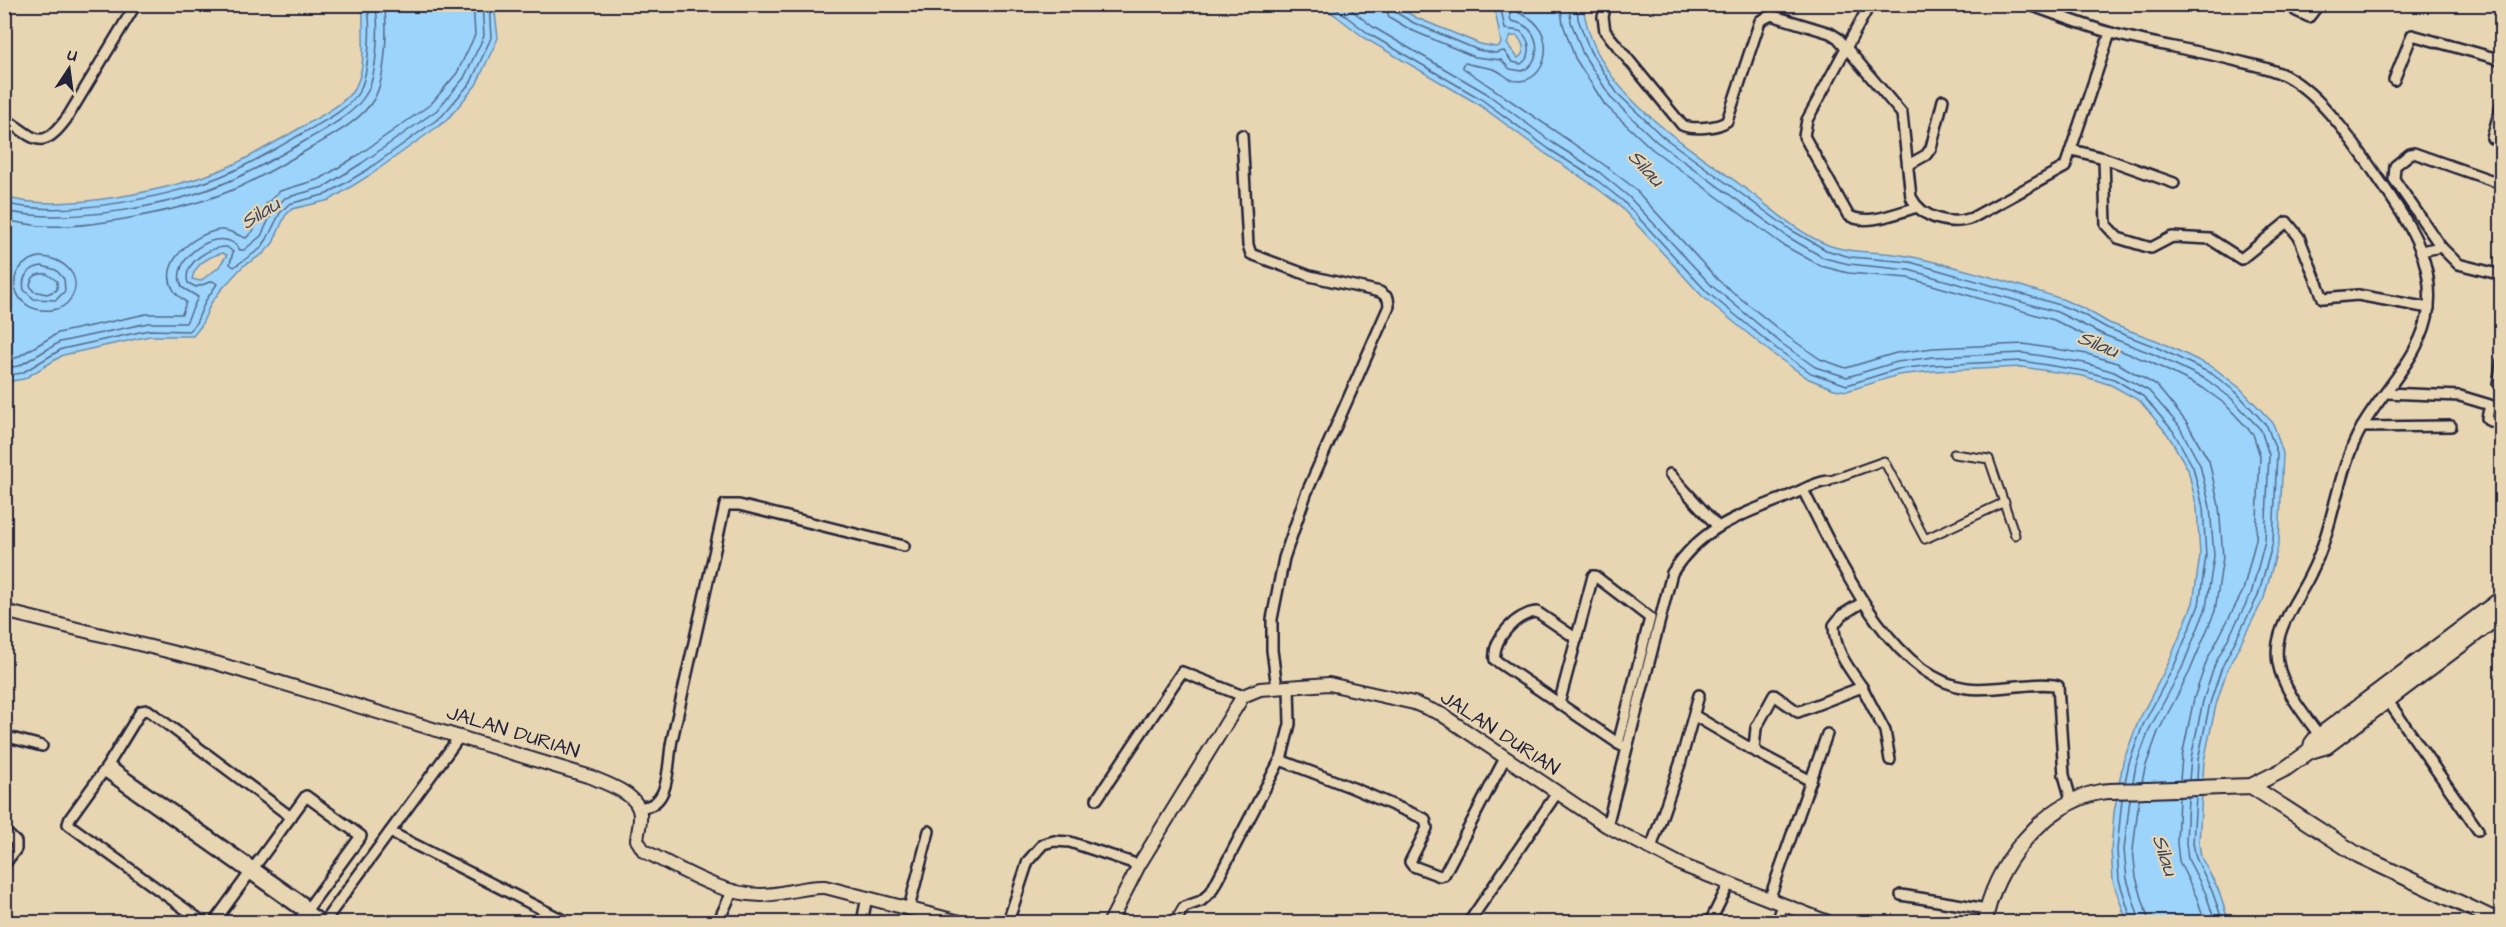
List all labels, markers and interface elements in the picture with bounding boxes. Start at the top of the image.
north arrow [39,39,99,99]
text: U [65,44,79,67]
water label: Silau [1621,143,1672,194]
water label: Silau [235,189,286,236]
water label: Silau [2073,323,2124,366]
street label: JALAN DURIAN [1435,684,1565,782]
street label: JALAN DURIAN [443,699,583,765]
water label: Silau [2145,831,2186,880]

